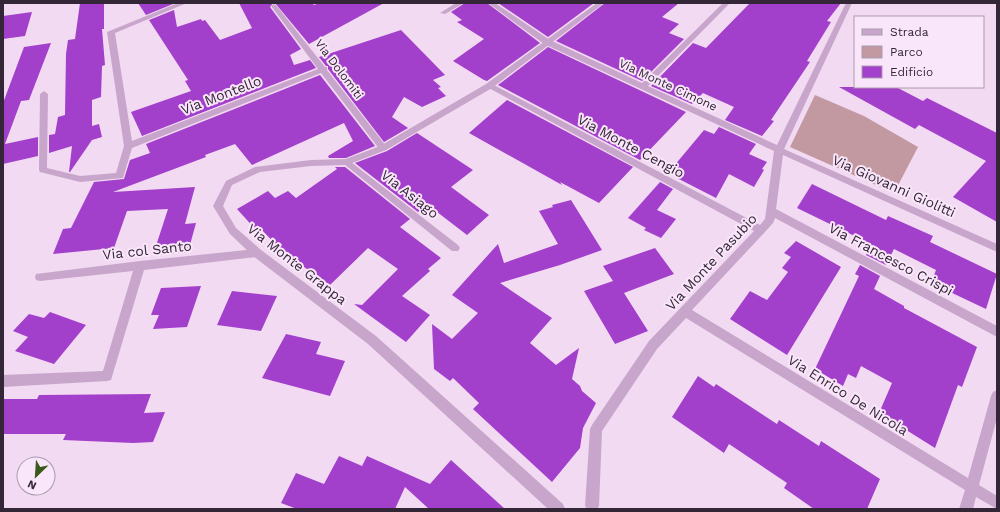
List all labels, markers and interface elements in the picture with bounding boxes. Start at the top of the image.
legend [854,16,984,88]
text: Strada [890,25,929,39]
street label: Via Dolomiti [312,36,366,102]
text: Parco [890,45,923,59]
street label: Via Monte Cimone [617,56,719,114]
text: Edificio [890,65,933,79]
street label: Via Montello [178,72,264,118]
street label: Via Monte Cengio [575,111,687,181]
street label: Via Giovanni Giolitti [830,152,958,220]
street label: Via Asiago [378,167,442,221]
street label: Via Monte Pasubio [662,210,760,314]
street label: Via Francesco Crispi [826,219,956,299]
street label: Via Monte Grappa [244,220,350,308]
street label: Via col Santo [102,237,192,263]
street label: Via Enrico De Nicola [785,351,911,439]
north arrow [16,456,56,496]
text: N [26,477,38,492]

